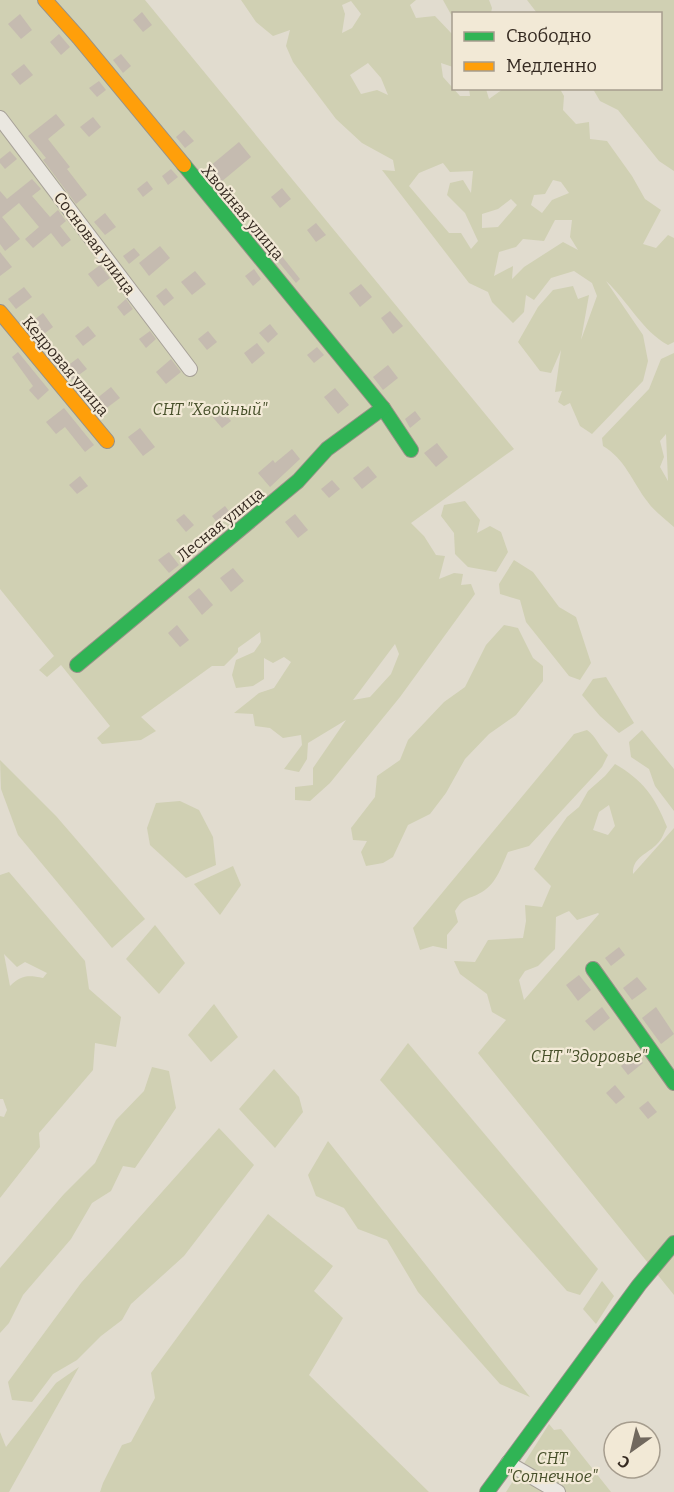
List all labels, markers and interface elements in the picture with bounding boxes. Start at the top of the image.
legend [452,12,662,90]
text: Свободно [506,25,591,47]
text: Медленно [506,55,597,77]
street label: Хвойная улица [197,161,288,264]
street label: Сосновая улица [50,188,140,299]
street label: Кедровая улица [18,313,113,420]
park label: СНТ "Хвойный" [152,400,269,419]
street label: Лесная улица [173,483,268,565]
park label: СНТ "Здоровье" [531,1047,648,1066]
north arrow [602,1420,662,1480]
park label: СНТ "Солнечное" [506,1449,599,1486]
text: С [614,1451,633,1473]

